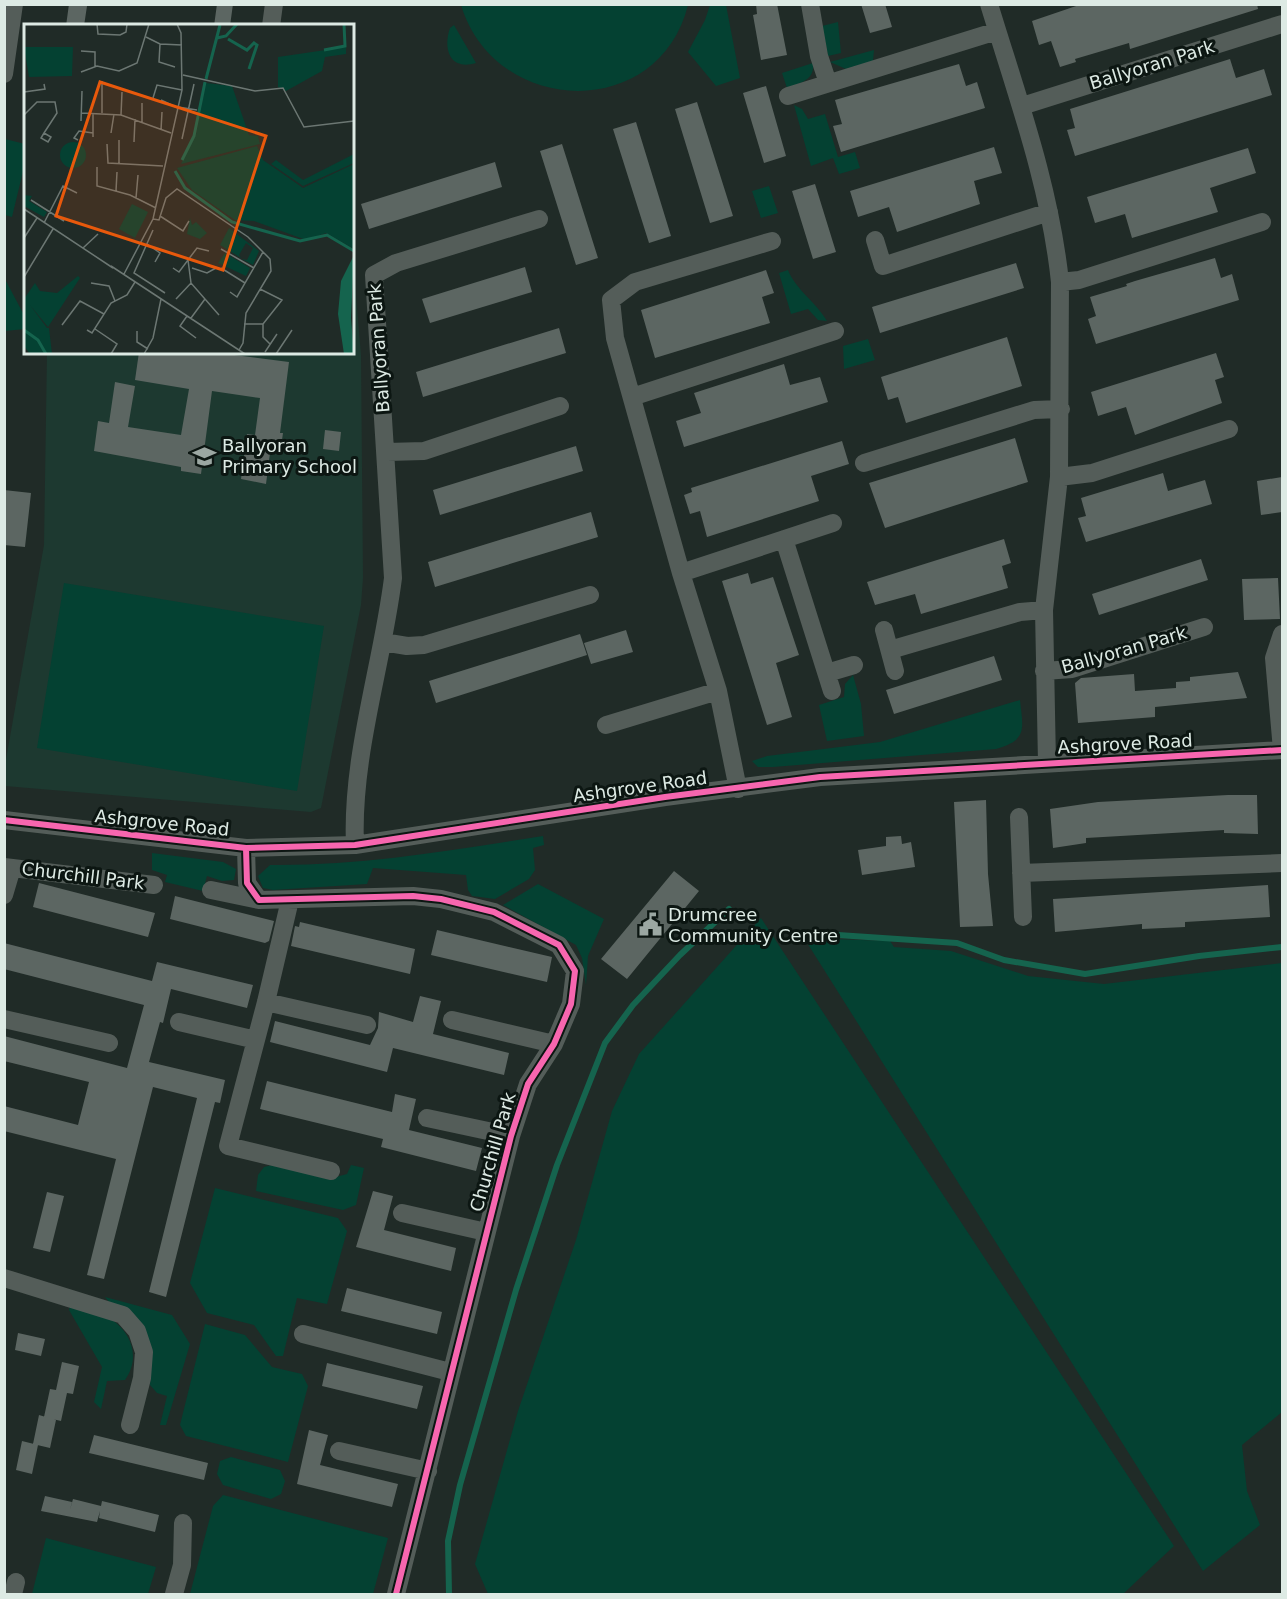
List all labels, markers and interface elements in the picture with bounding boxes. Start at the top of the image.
inset map [24,24,354,354]
street label: Ballyoran Park [1087,35,1217,93]
street label: Ballyoran Park [363,282,393,413]
place label: Ballyoran Primary School [222,435,357,477]
school or university icon: Ballyoran Primary School [191,443,217,469]
street label: Ballyoran Park [1059,621,1190,677]
street label: Ashgrove Road [1057,729,1193,758]
street label: Ashgrove Road [572,767,708,806]
street label: Ashgrove Road [94,805,230,840]
street label: Churchill Park [21,858,146,894]
place label: Drumcree Community Centre [668,904,838,946]
public building icon: Drumcree Community Centre [637,912,663,938]
street label: Churchill Park [465,1089,520,1214]

